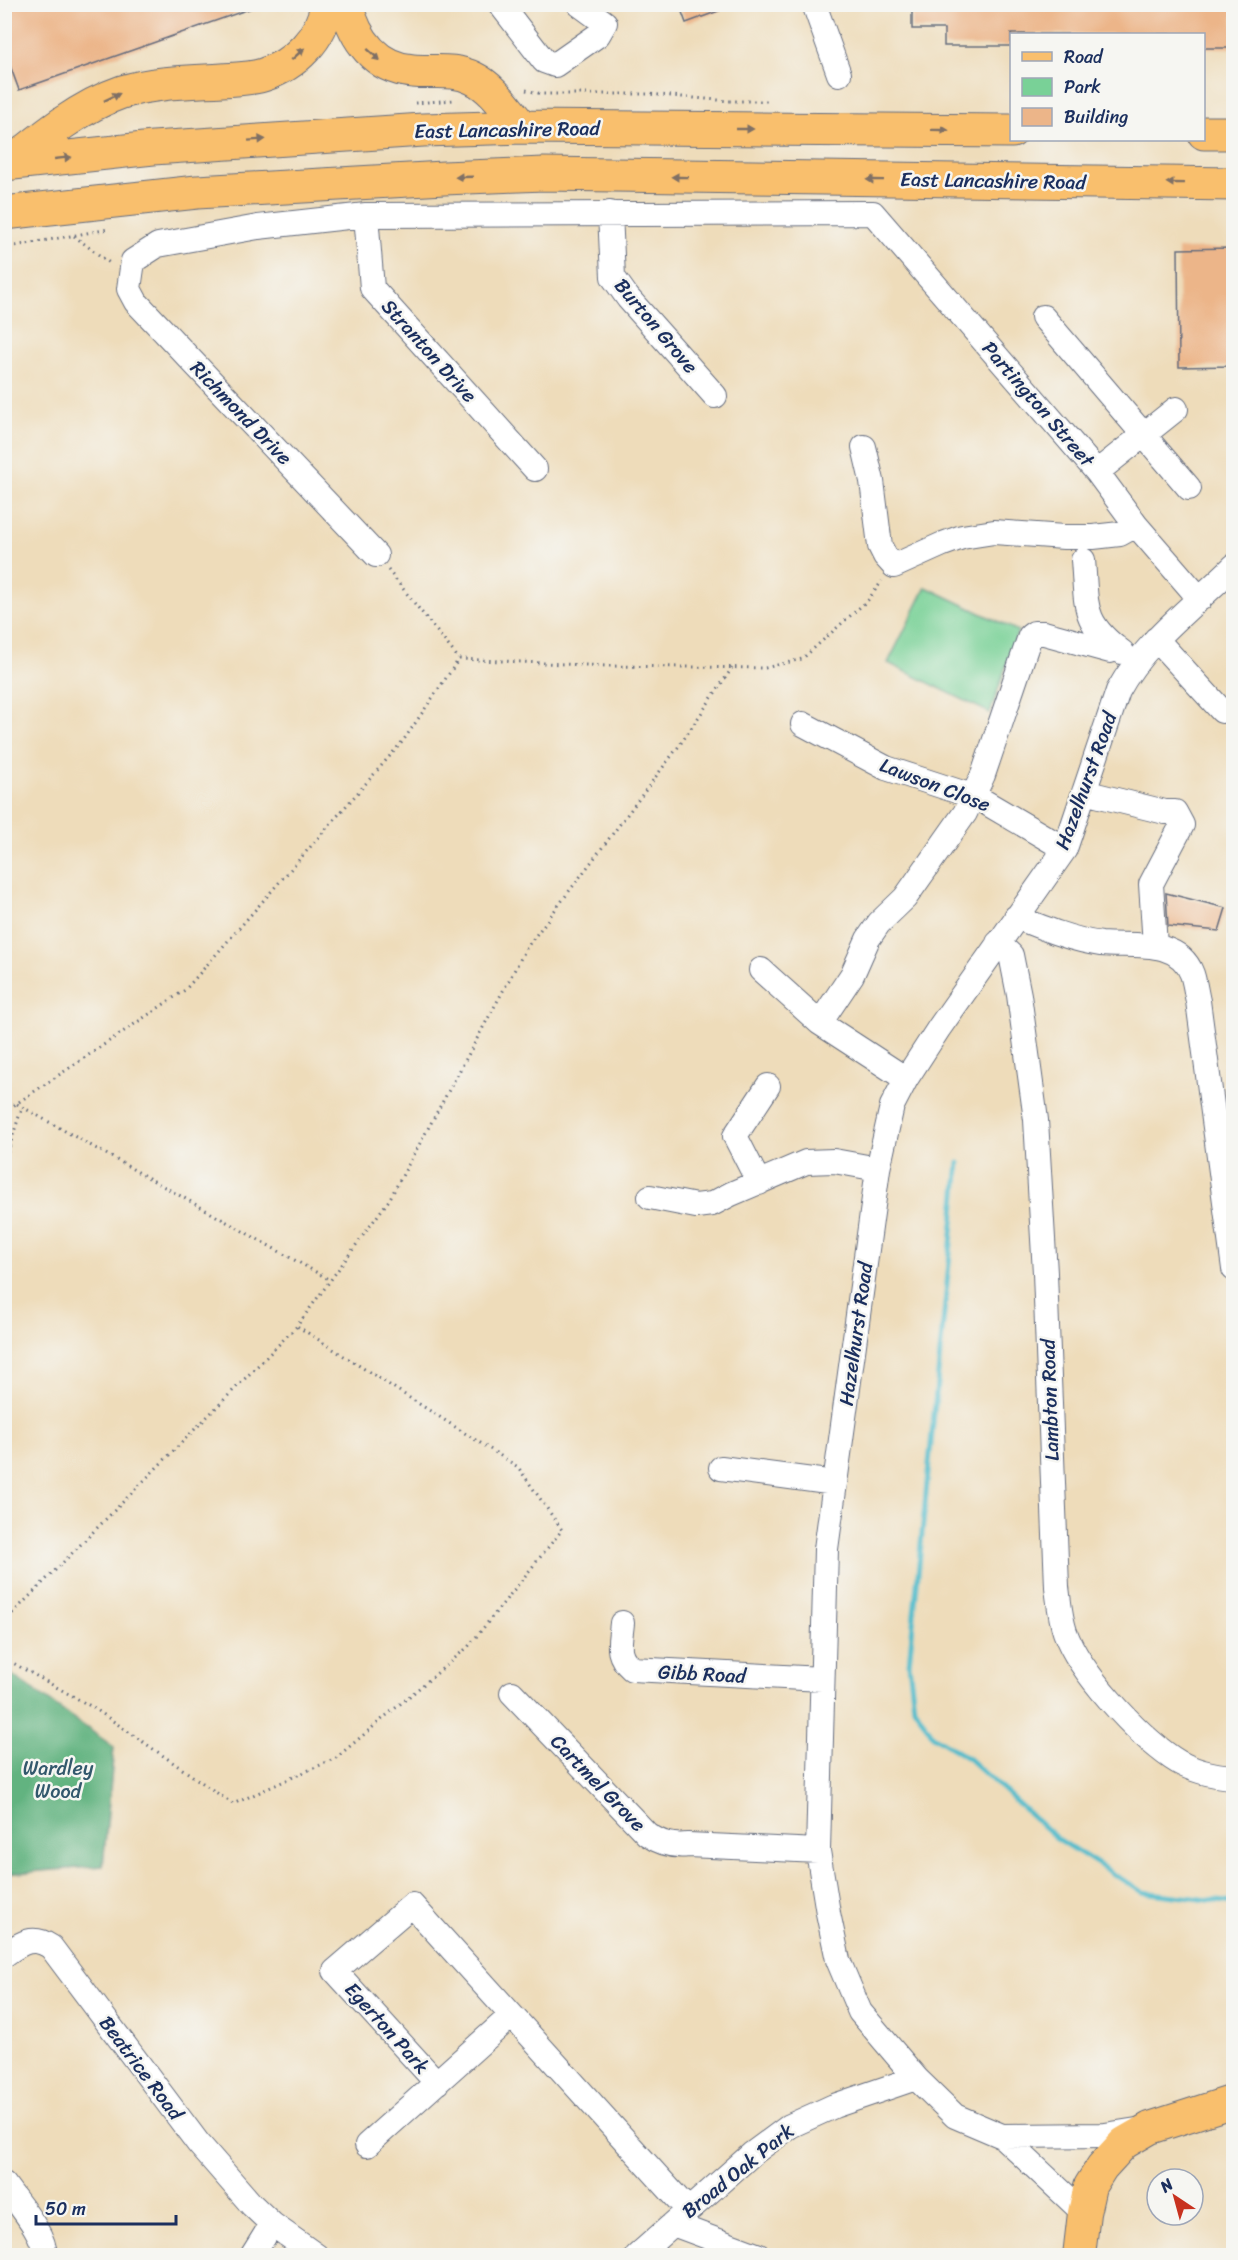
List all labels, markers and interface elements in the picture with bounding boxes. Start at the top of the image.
legend [1010,33,1205,141]
text: Road [1064,41,1104,73]
one-way arrow [290,48,305,61]
one-way arrow [366,48,381,61]
text: Park [1064,71,1101,103]
one-way arrow [104,92,122,102]
text: Building [1064,101,1128,133]
street label: East Lancashire Road [414,111,602,149]
one-way arrow [736,124,755,134]
one-way arrow [931,125,950,135]
one-way arrow [247,136,266,145]
one-way arrow [53,153,72,163]
street label: East Lancashire Road [900,162,1088,200]
one-way arrow [455,172,474,182]
one-way arrow [671,172,690,181]
one-way arrow [866,175,885,185]
one-way arrow [1166,178,1185,188]
street label: Burton Grove [605,270,707,382]
street label: Stranton Drive [372,291,486,411]
street label: Partington Street [973,333,1104,476]
street label: Richmond Drive [181,352,301,474]
street label: Hazelhurst Road [1045,706,1128,855]
street label: Lawson Close [875,748,995,822]
street label: Hazelhurst Road [829,1259,884,1408]
street label: Lambton Road [1030,1337,1070,1462]
street label: Gibb Road [657,1654,748,1694]
street label: Cartmel Grove [542,1725,654,1841]
park label: Wardley Wood [23,1751,94,1809]
street label: Egerton Park [336,1974,438,2082]
street label: Beatrice Road [90,2008,193,2129]
street label: Broad Oak Park [674,2114,802,2228]
north arrow [1145,2167,1205,2227]
text: N [1153,2170,1180,2201]
scale bar [36,2188,176,2226]
text: 50 m [45,2193,86,2225]

